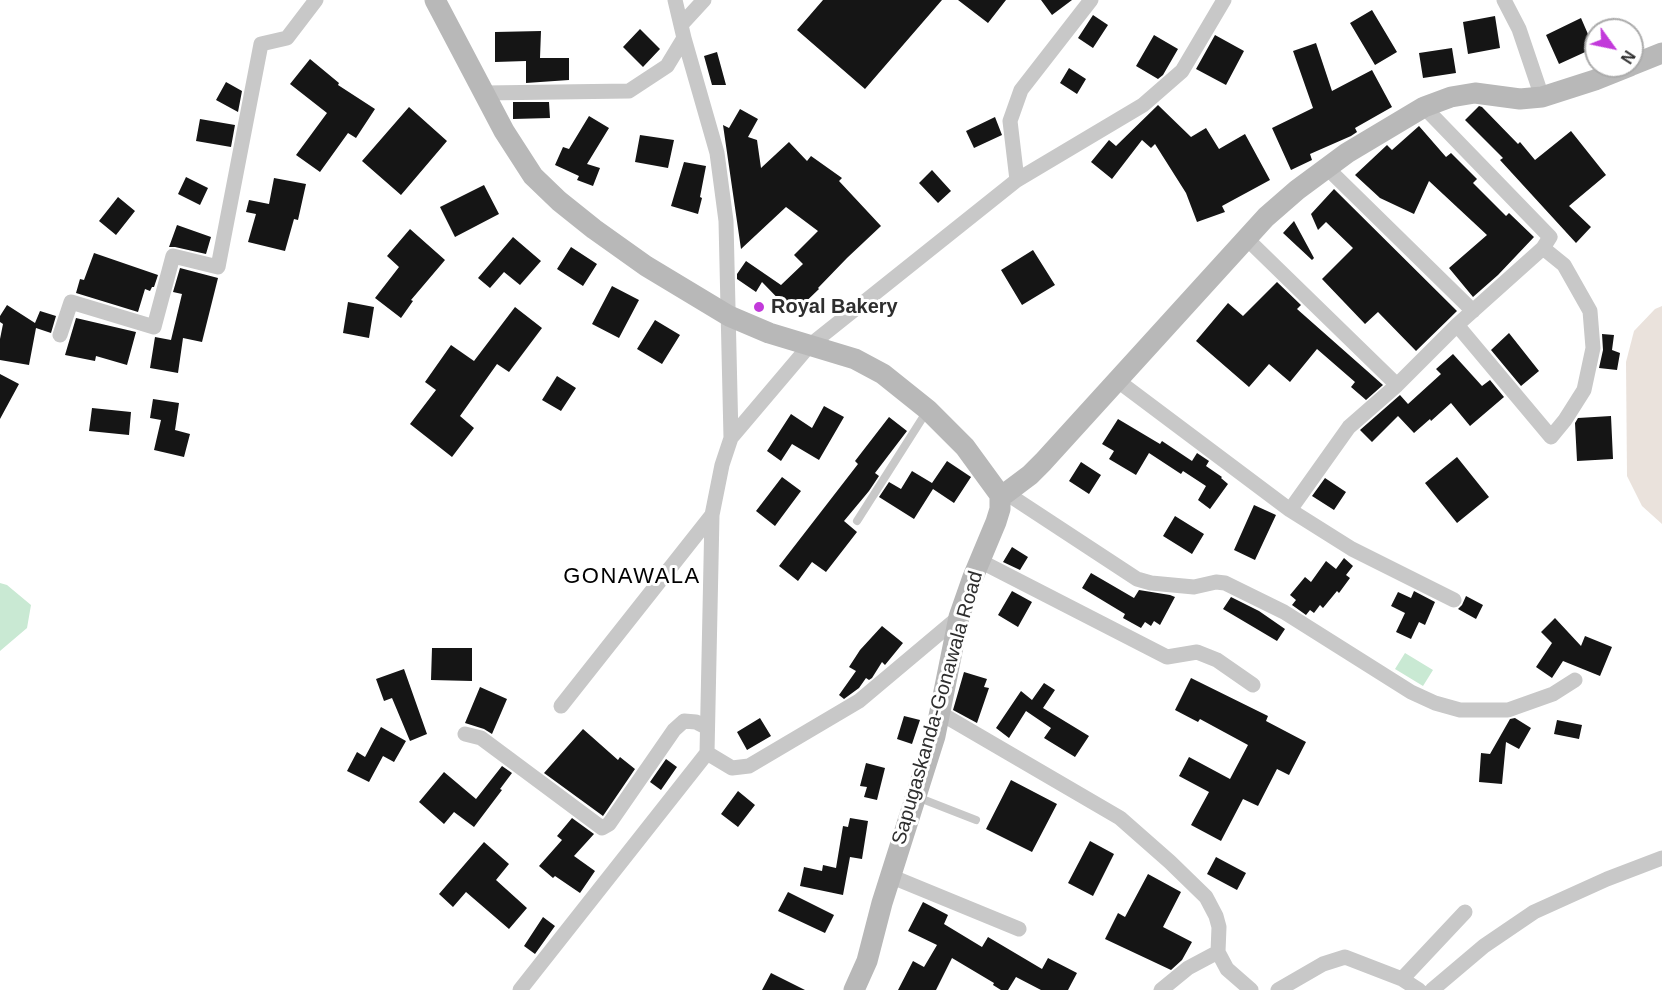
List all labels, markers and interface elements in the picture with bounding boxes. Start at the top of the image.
north arrow [1584,18,1644,78]
text: N [1618,48,1638,66]
place label: Royal Bakery [771,295,898,319]
marker: Royal Bakery [752,300,766,314]
district label: GONAWALA [563,564,701,590]
street label: Sapugaskanda-Gonawala Road [887,568,989,848]

